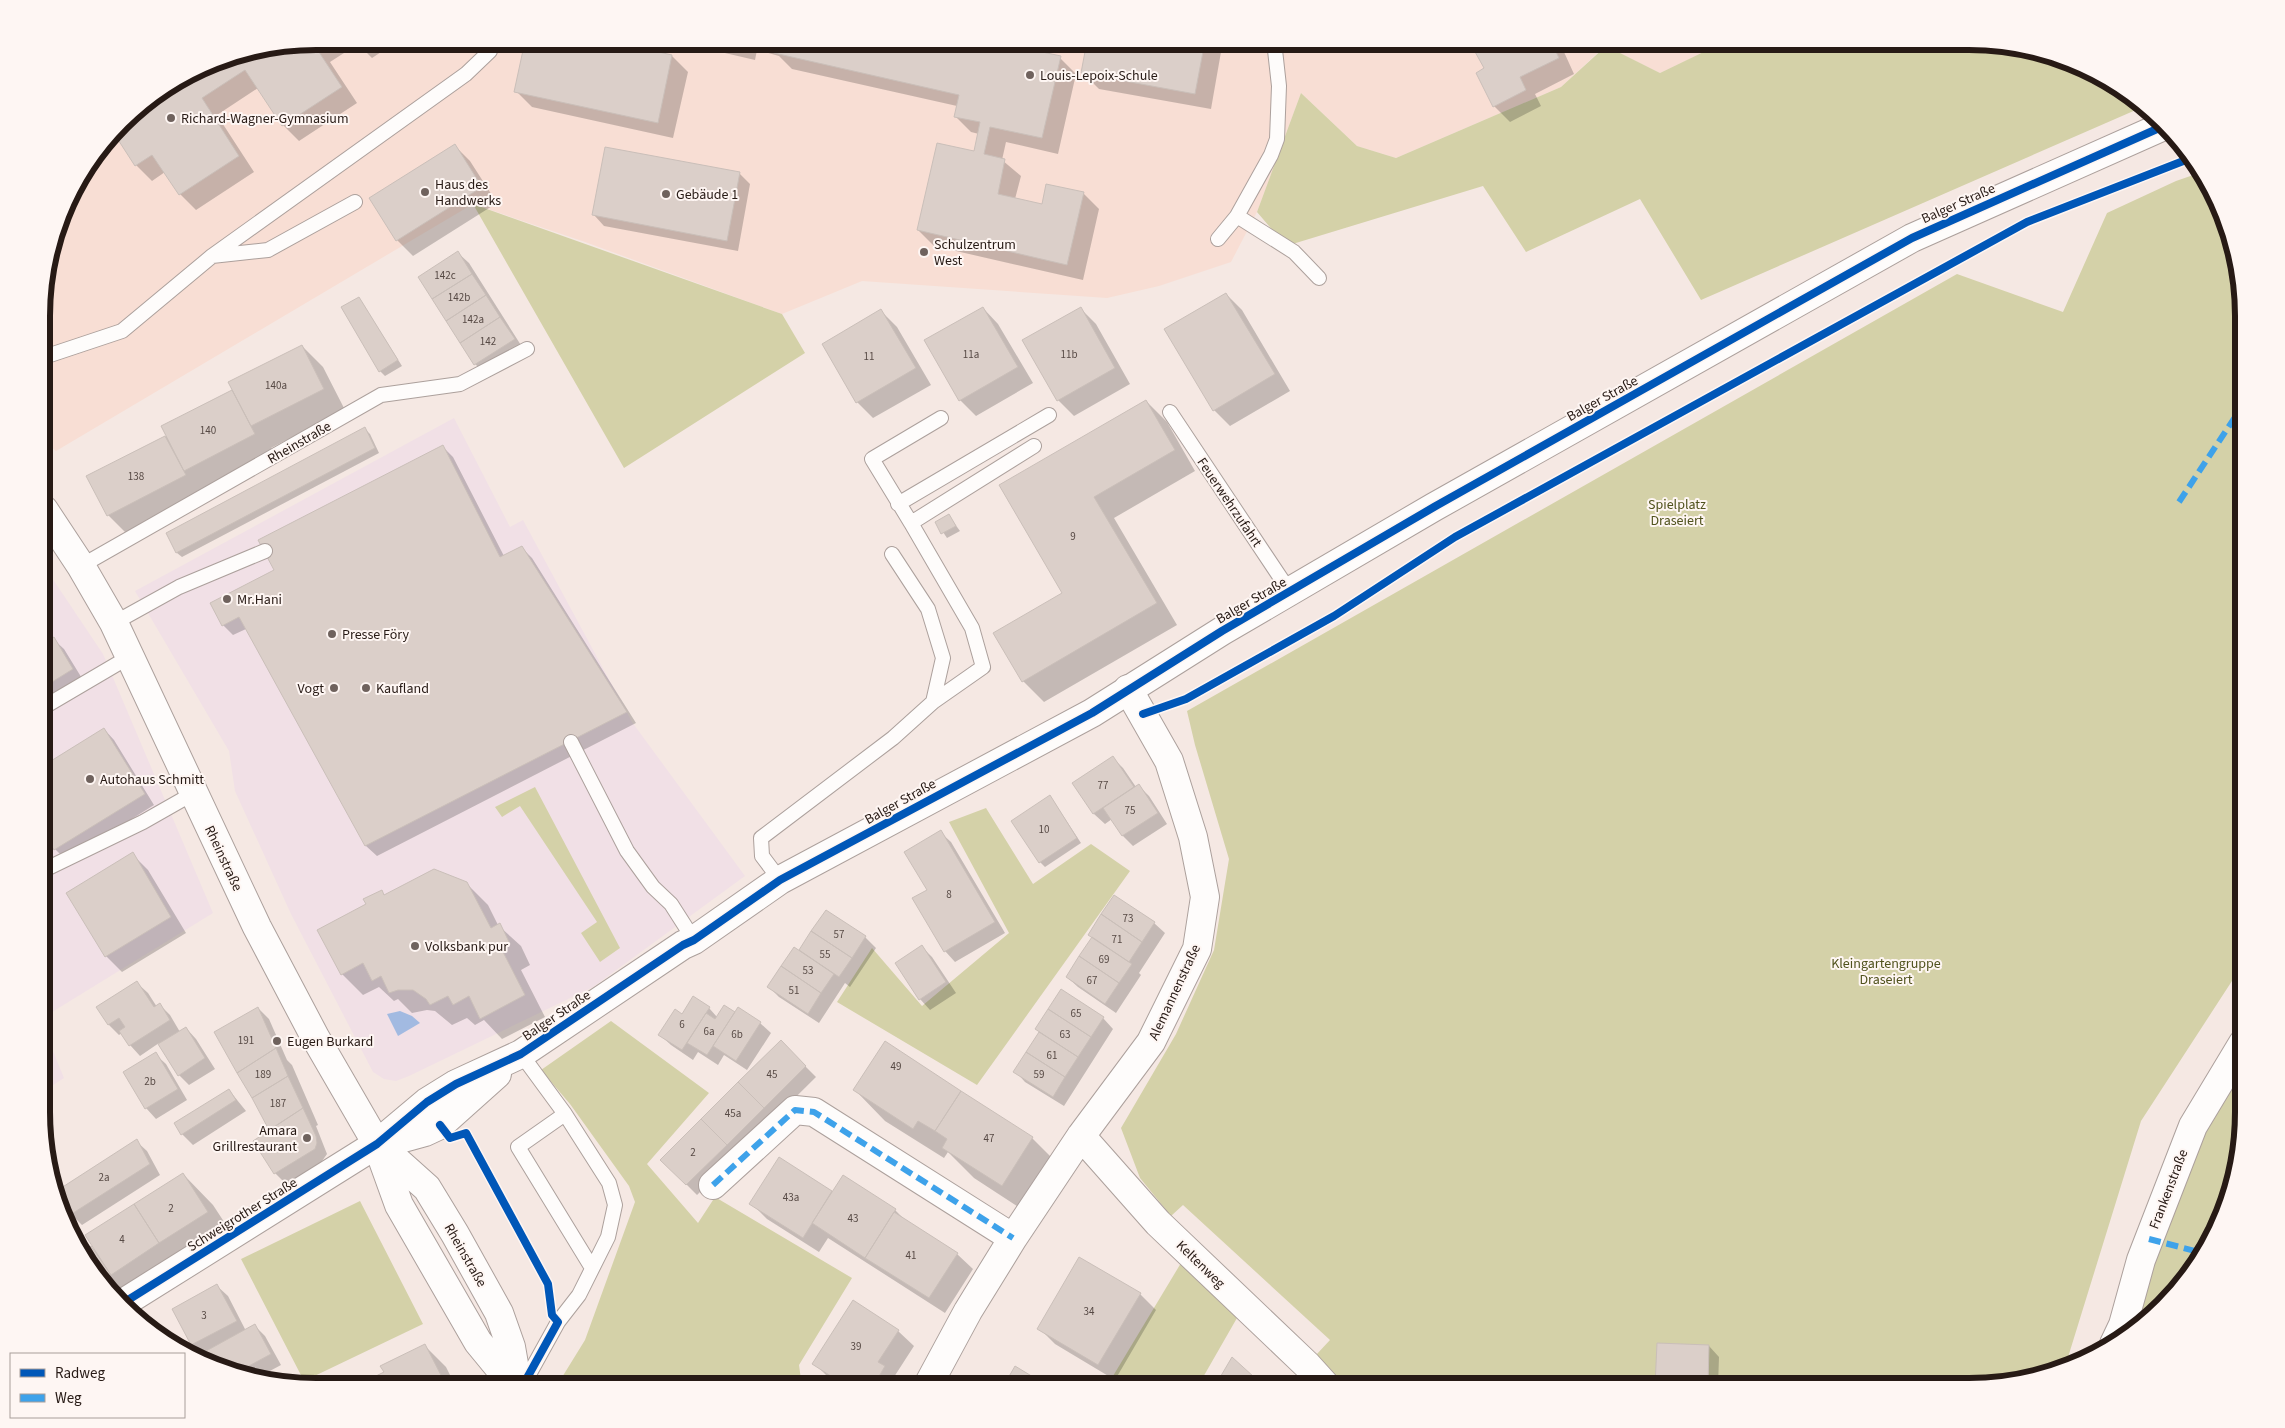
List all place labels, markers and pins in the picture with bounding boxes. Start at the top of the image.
place label: Louis-Lepoix-Schule [1040,66,1158,86]
marker: Louis-Lepoix-Schule [1024,69,1036,81]
place label: Richard-Wagner-Gymnasium [181,109,349,129]
marker: Richard-Wagner-Gymnasium [165,112,177,124]
place label: Haus des Handwerks [435,175,501,211]
place label: Gebäude 1 [676,185,738,205]
marker: Haus des Handwerks [419,186,431,198]
marker: Gebäude 1 [660,188,672,200]
place label: Schulzentrum West [934,235,1016,271]
marker: Schulzentrum West [918,246,930,258]
place label: Mr.Hani [237,590,282,610]
marker: Mr.Hani [221,593,233,605]
place label: Presse Föry [342,625,410,645]
marker: Presse Föry [326,628,338,640]
place label: Vogt [298,679,324,699]
place label: Kaufland [376,679,429,699]
marker: Vogt [328,682,340,694]
marker: Kaufland [360,682,372,694]
place label: Autohaus Schmitt [100,770,204,790]
marker: Autohaus Schmitt [84,773,96,785]
place label: Volksbank pur [425,937,508,957]
marker: Volksbank pur [409,940,421,952]
place label: Eugen Burkard [287,1032,373,1052]
marker: Eugen Burkard [271,1035,283,1047]
place label: Amara Grillrestaurant [213,1121,297,1157]
marker: Amara Grillrestaurant [301,1132,313,1144]

